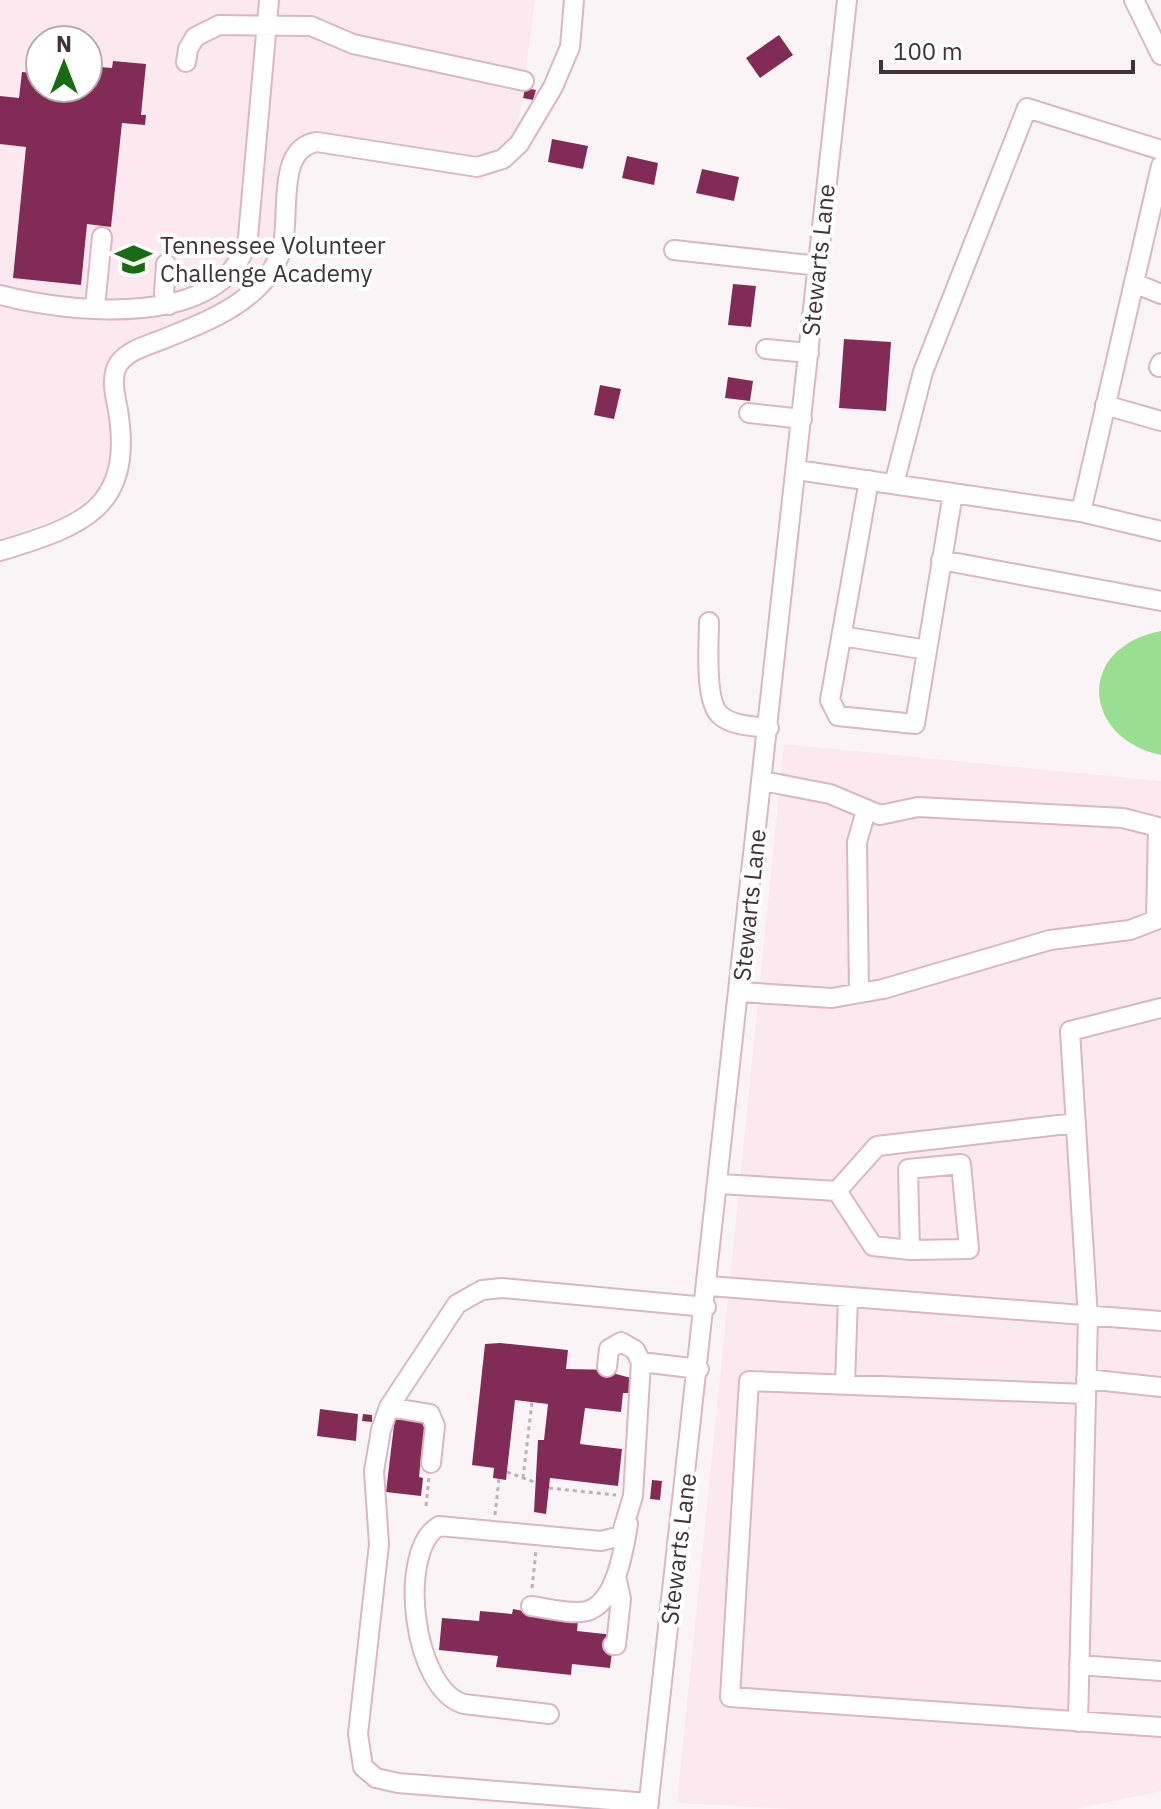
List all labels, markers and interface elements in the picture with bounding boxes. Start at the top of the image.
north arrow [24,24,104,104]
scale bar [881,24,1133,74]
text: N [56,29,72,58]
text: 100 m [893,35,963,67]
street label: Stewarts Lane [794,182,842,337]
place label: Tennessee Volunteer Challenge Academy [160,229,386,289]
school or university icon: Tennessee Volunteer Challenge Academy [115,241,153,279]
street label: Stewarts Lane [725,827,773,982]
street label: Stewarts Lane [653,1471,703,1627]

